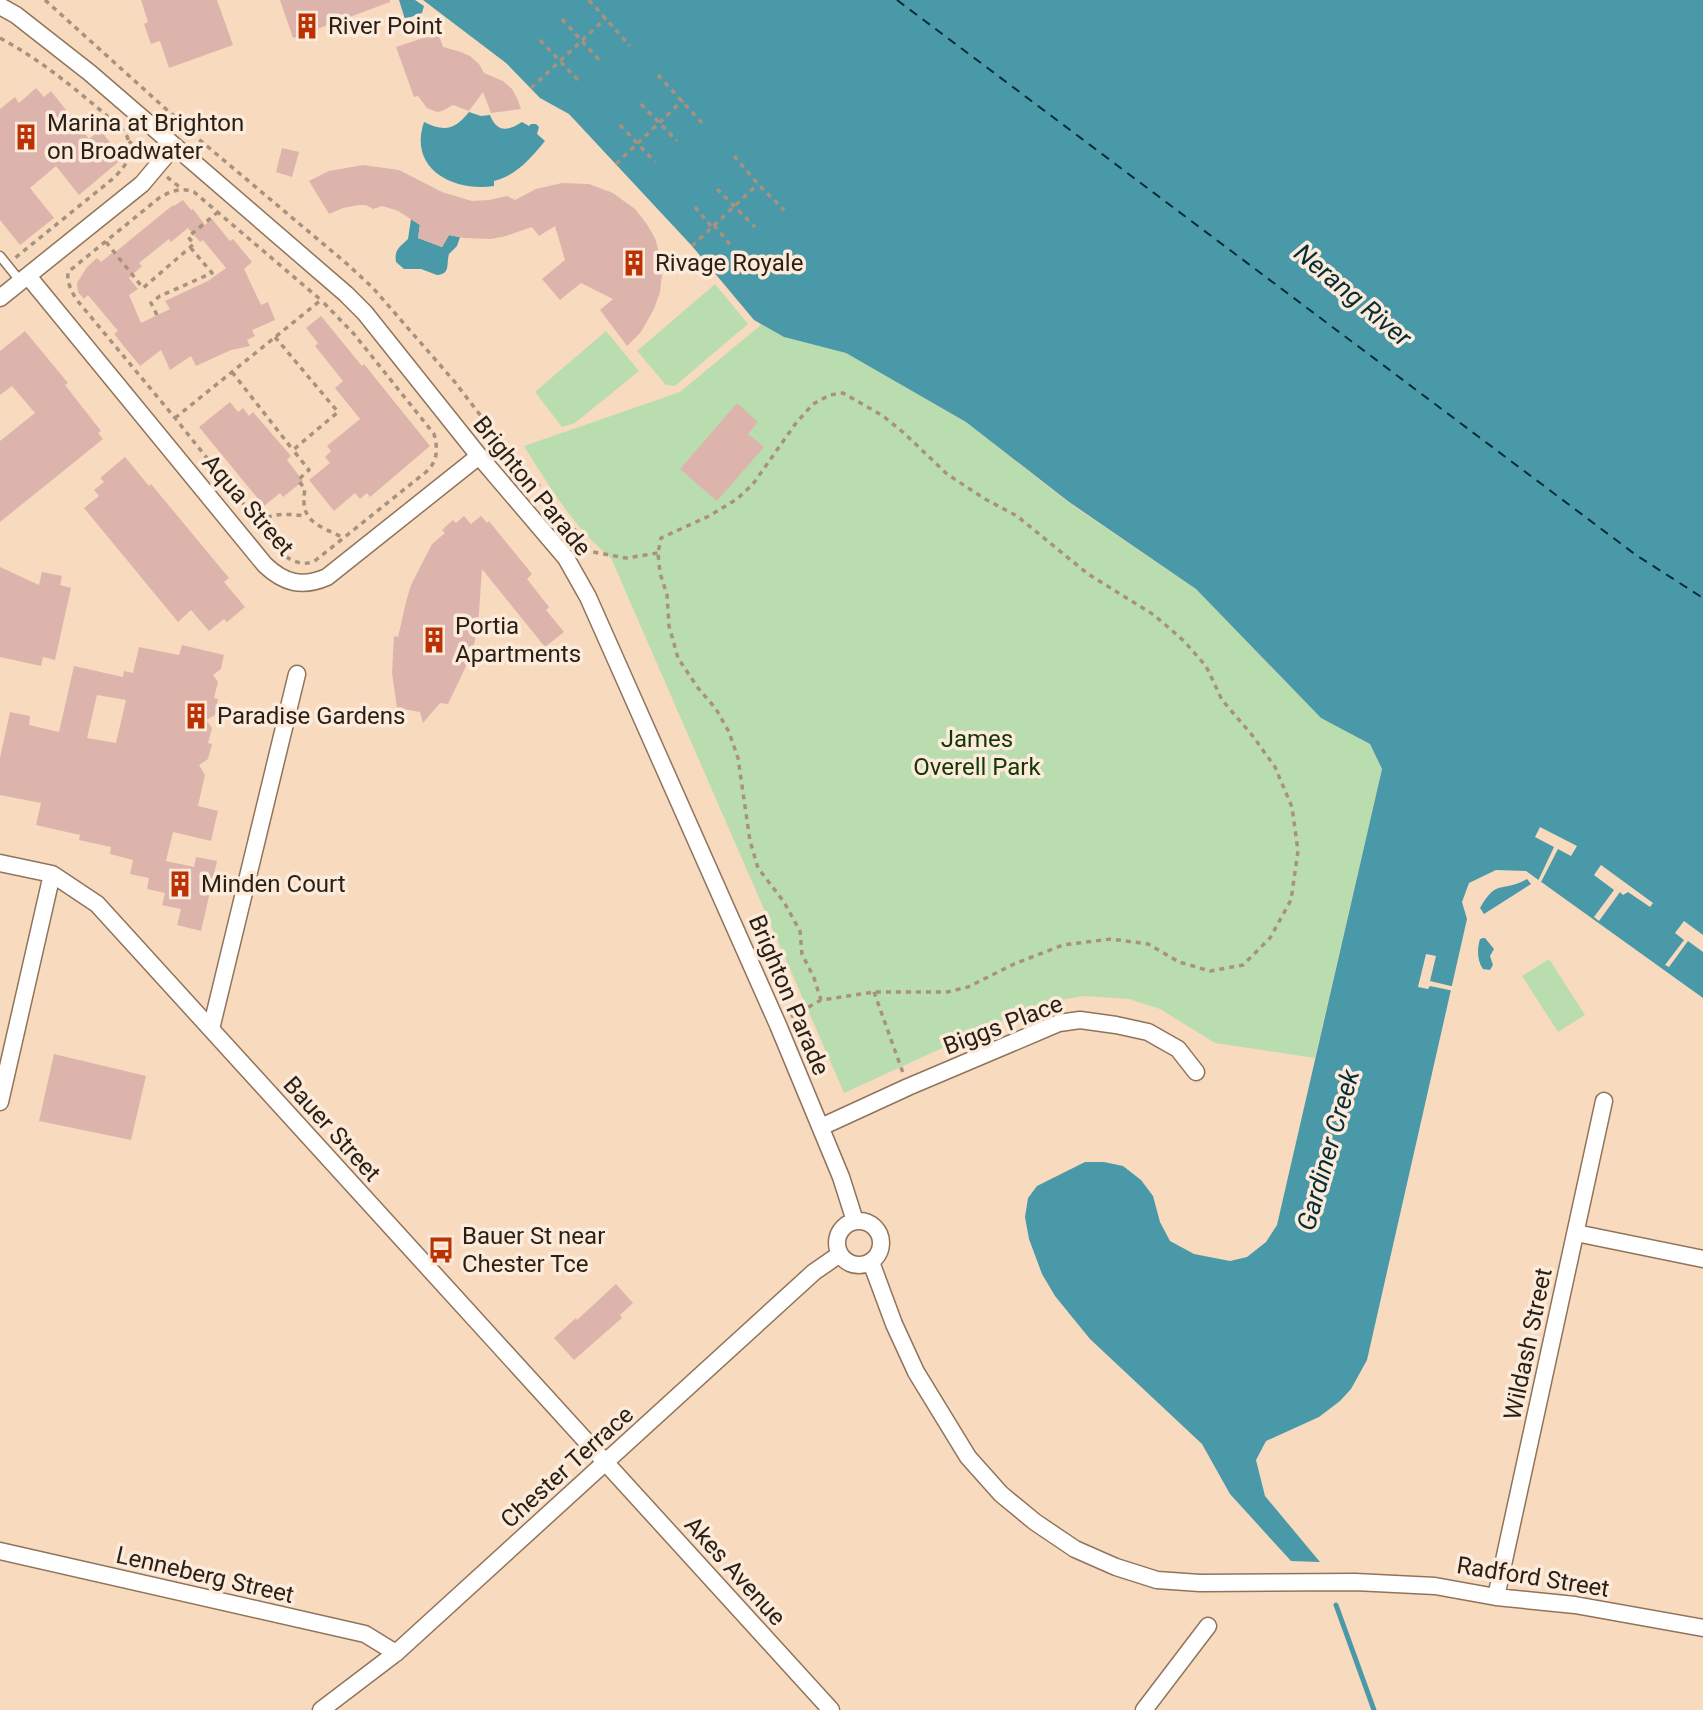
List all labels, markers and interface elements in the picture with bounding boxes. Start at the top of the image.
building icon: River Point [292,11,322,41]
place label: River Point [328,12,443,40]
place label: Marina at Brighton on Broadwater [47,109,244,165]
building icon: Marina at Brighton on Broadwater [11,122,41,152]
water label: Nerang River [1288,237,1419,353]
building icon: Rivage Royale [619,248,649,278]
place label: Rivage Royale [655,249,803,277]
street label: Brighton Parade [467,411,597,561]
street label: Aqua Street [196,449,300,561]
place label: Portia Apartments [455,612,581,668]
building icon: Portia Apartments [419,625,449,655]
building icon: Paradise Gardens [181,701,211,731]
place label: Paradise Gardens [217,702,405,730]
park label: James Overell Park [913,725,1042,781]
building icon: Minden Court [165,869,195,899]
place label: Minden Court [201,870,346,898]
street label: Brighton Parade [743,911,835,1079]
street label: Biggs Place [939,989,1067,1061]
water label: Gardiner Creek [1291,1065,1366,1234]
street label: Bauer Street [278,1071,386,1187]
place label: Bauer St near Chester Tce [462,1222,605,1278]
bus stop icon: Bauer St near Chester Tce [426,1235,456,1265]
street label: Wildash Street [1498,1265,1558,1422]
street label: Chester Terrace [495,1400,639,1534]
street label: Akes Avenue [679,1511,791,1631]
street label: Lenneberg Street [113,1541,297,1609]
street label: Radford Street [1455,1551,1611,1603]

